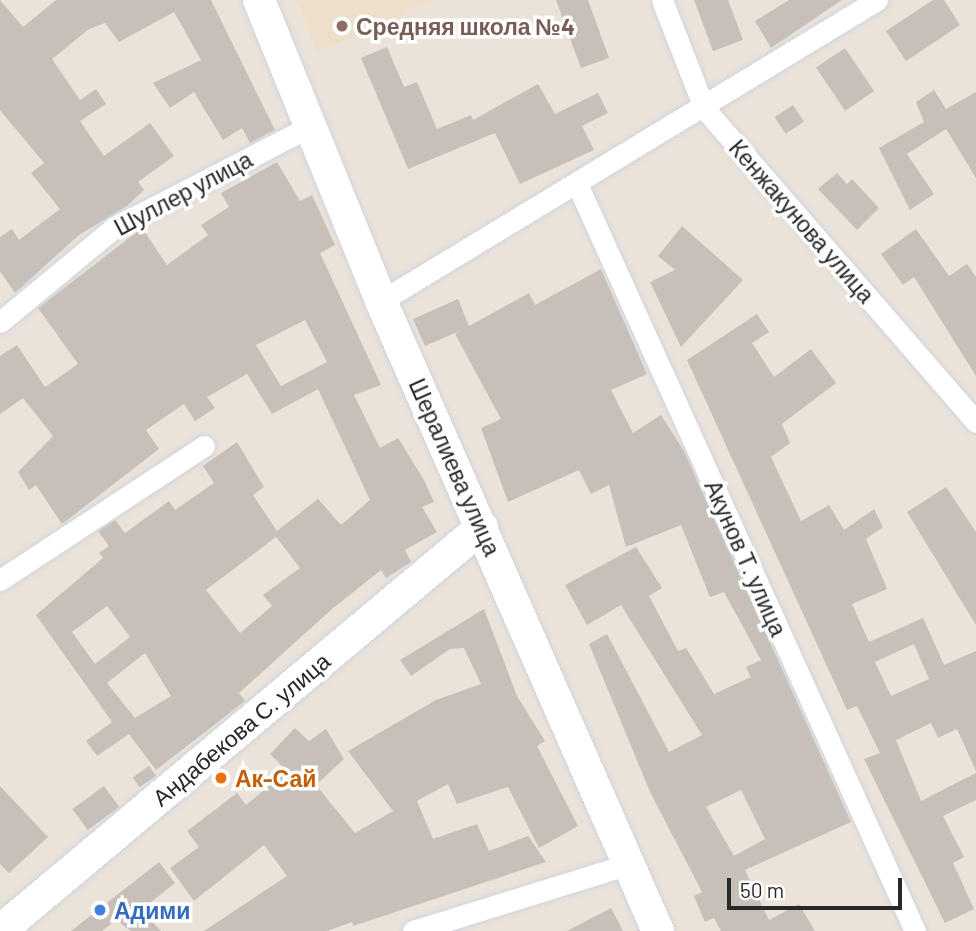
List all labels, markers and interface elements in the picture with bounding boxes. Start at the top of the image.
place label: Средняя школа №4 [356,12,575,40]
marker: Средняя школа №4 [334,18,350,34]
street label: Кенжакунова улица [724,134,880,308]
street label: Шуллер улица [109,145,257,241]
street label: Шералиева улица [404,374,506,560]
street label: Акунов Т. улица [699,476,793,640]
street label: Андабекова С. улица [147,647,335,811]
place label: Ак-Сай [235,764,316,792]
marker: Ак-Сай [213,770,229,786]
scale bar [731,864,906,908]
text: 50 m [740,877,784,902]
place label: Адими [114,896,191,924]
marker: Адими [92,902,108,918]

